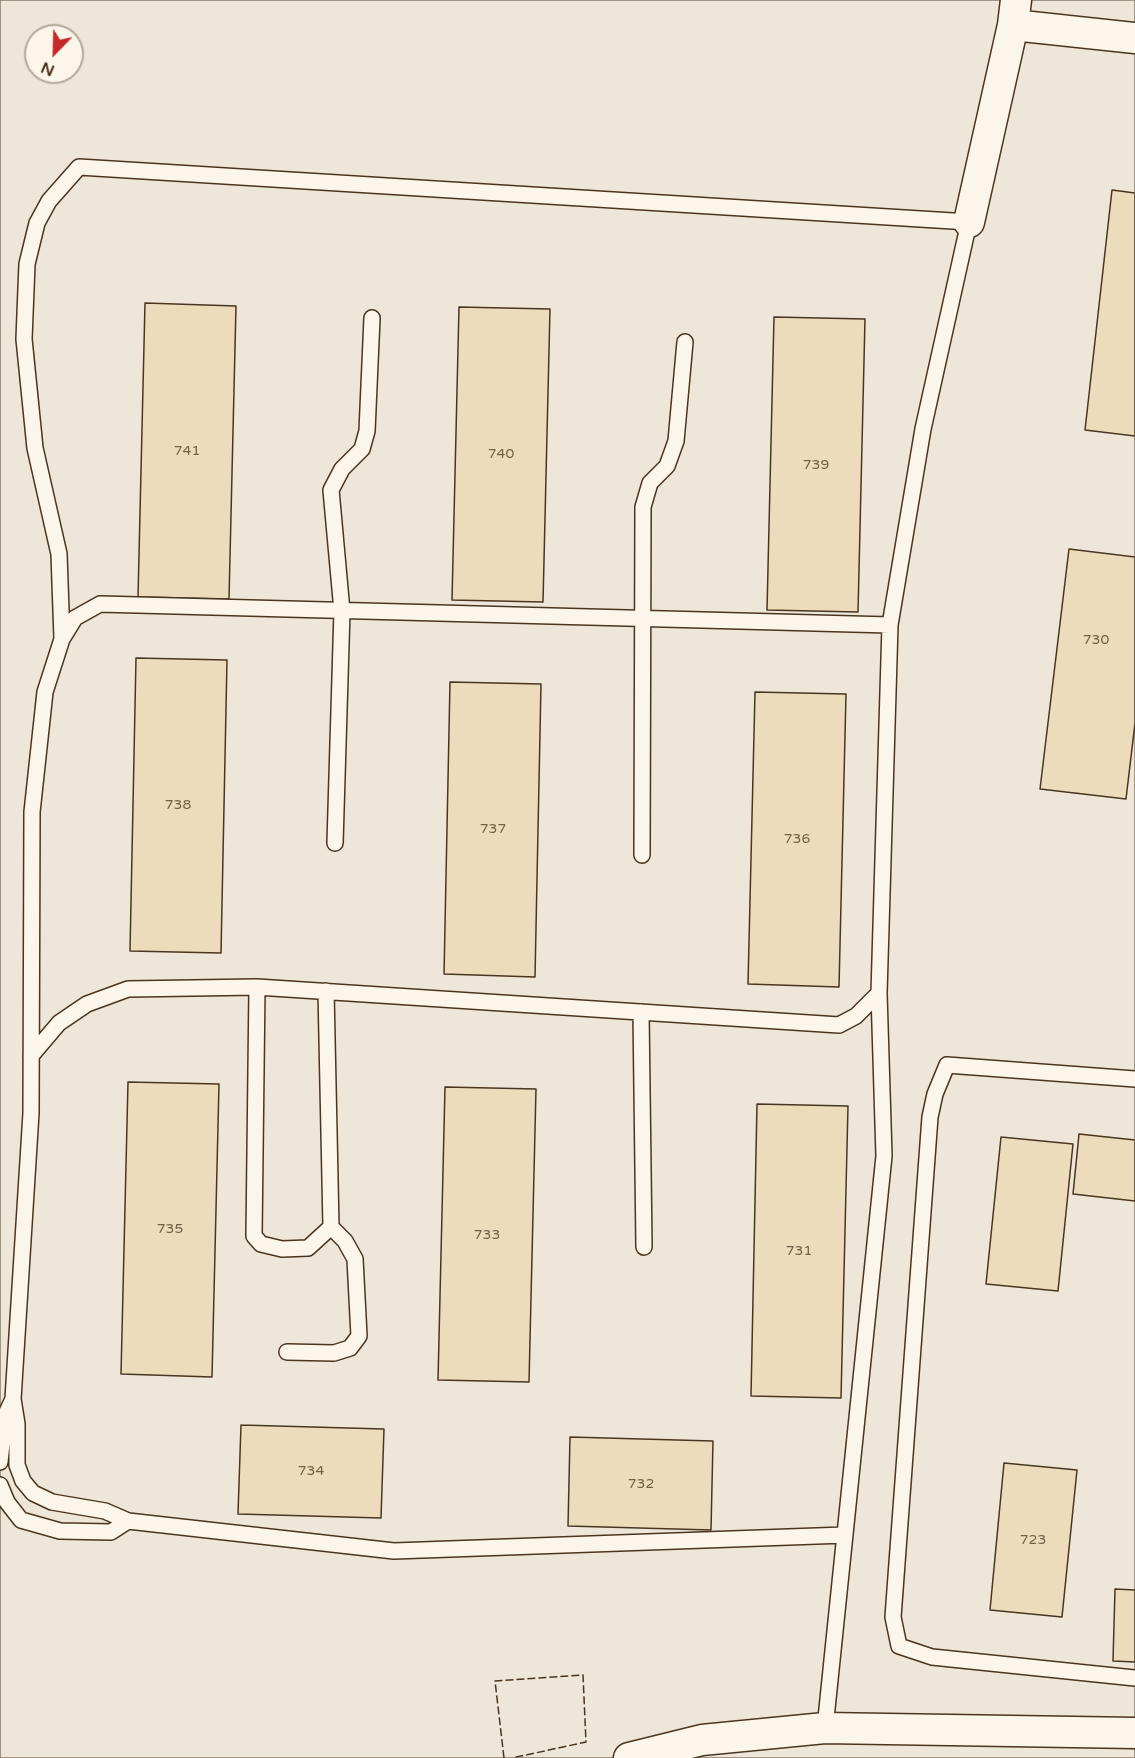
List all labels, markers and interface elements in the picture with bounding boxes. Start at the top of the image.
north arrow [24,24,84,84]
text: N [38,57,58,80]
house number: 741 [174,443,200,459]
house number: 740 [488,446,514,462]
house number: 739 [803,457,829,473]
house number: 730 [1083,632,1109,648]
house number: 738 [165,797,191,813]
house number: 737 [480,821,506,837]
house number: 736 [784,831,810,847]
house number: 735 [157,1221,183,1237]
house number: 733 [474,1227,500,1243]
house number: 731 [786,1243,812,1259]
house number: 734 [298,1463,324,1479]
house number: 732 [628,1476,654,1492]
house number: 723 [1020,1532,1046,1548]

